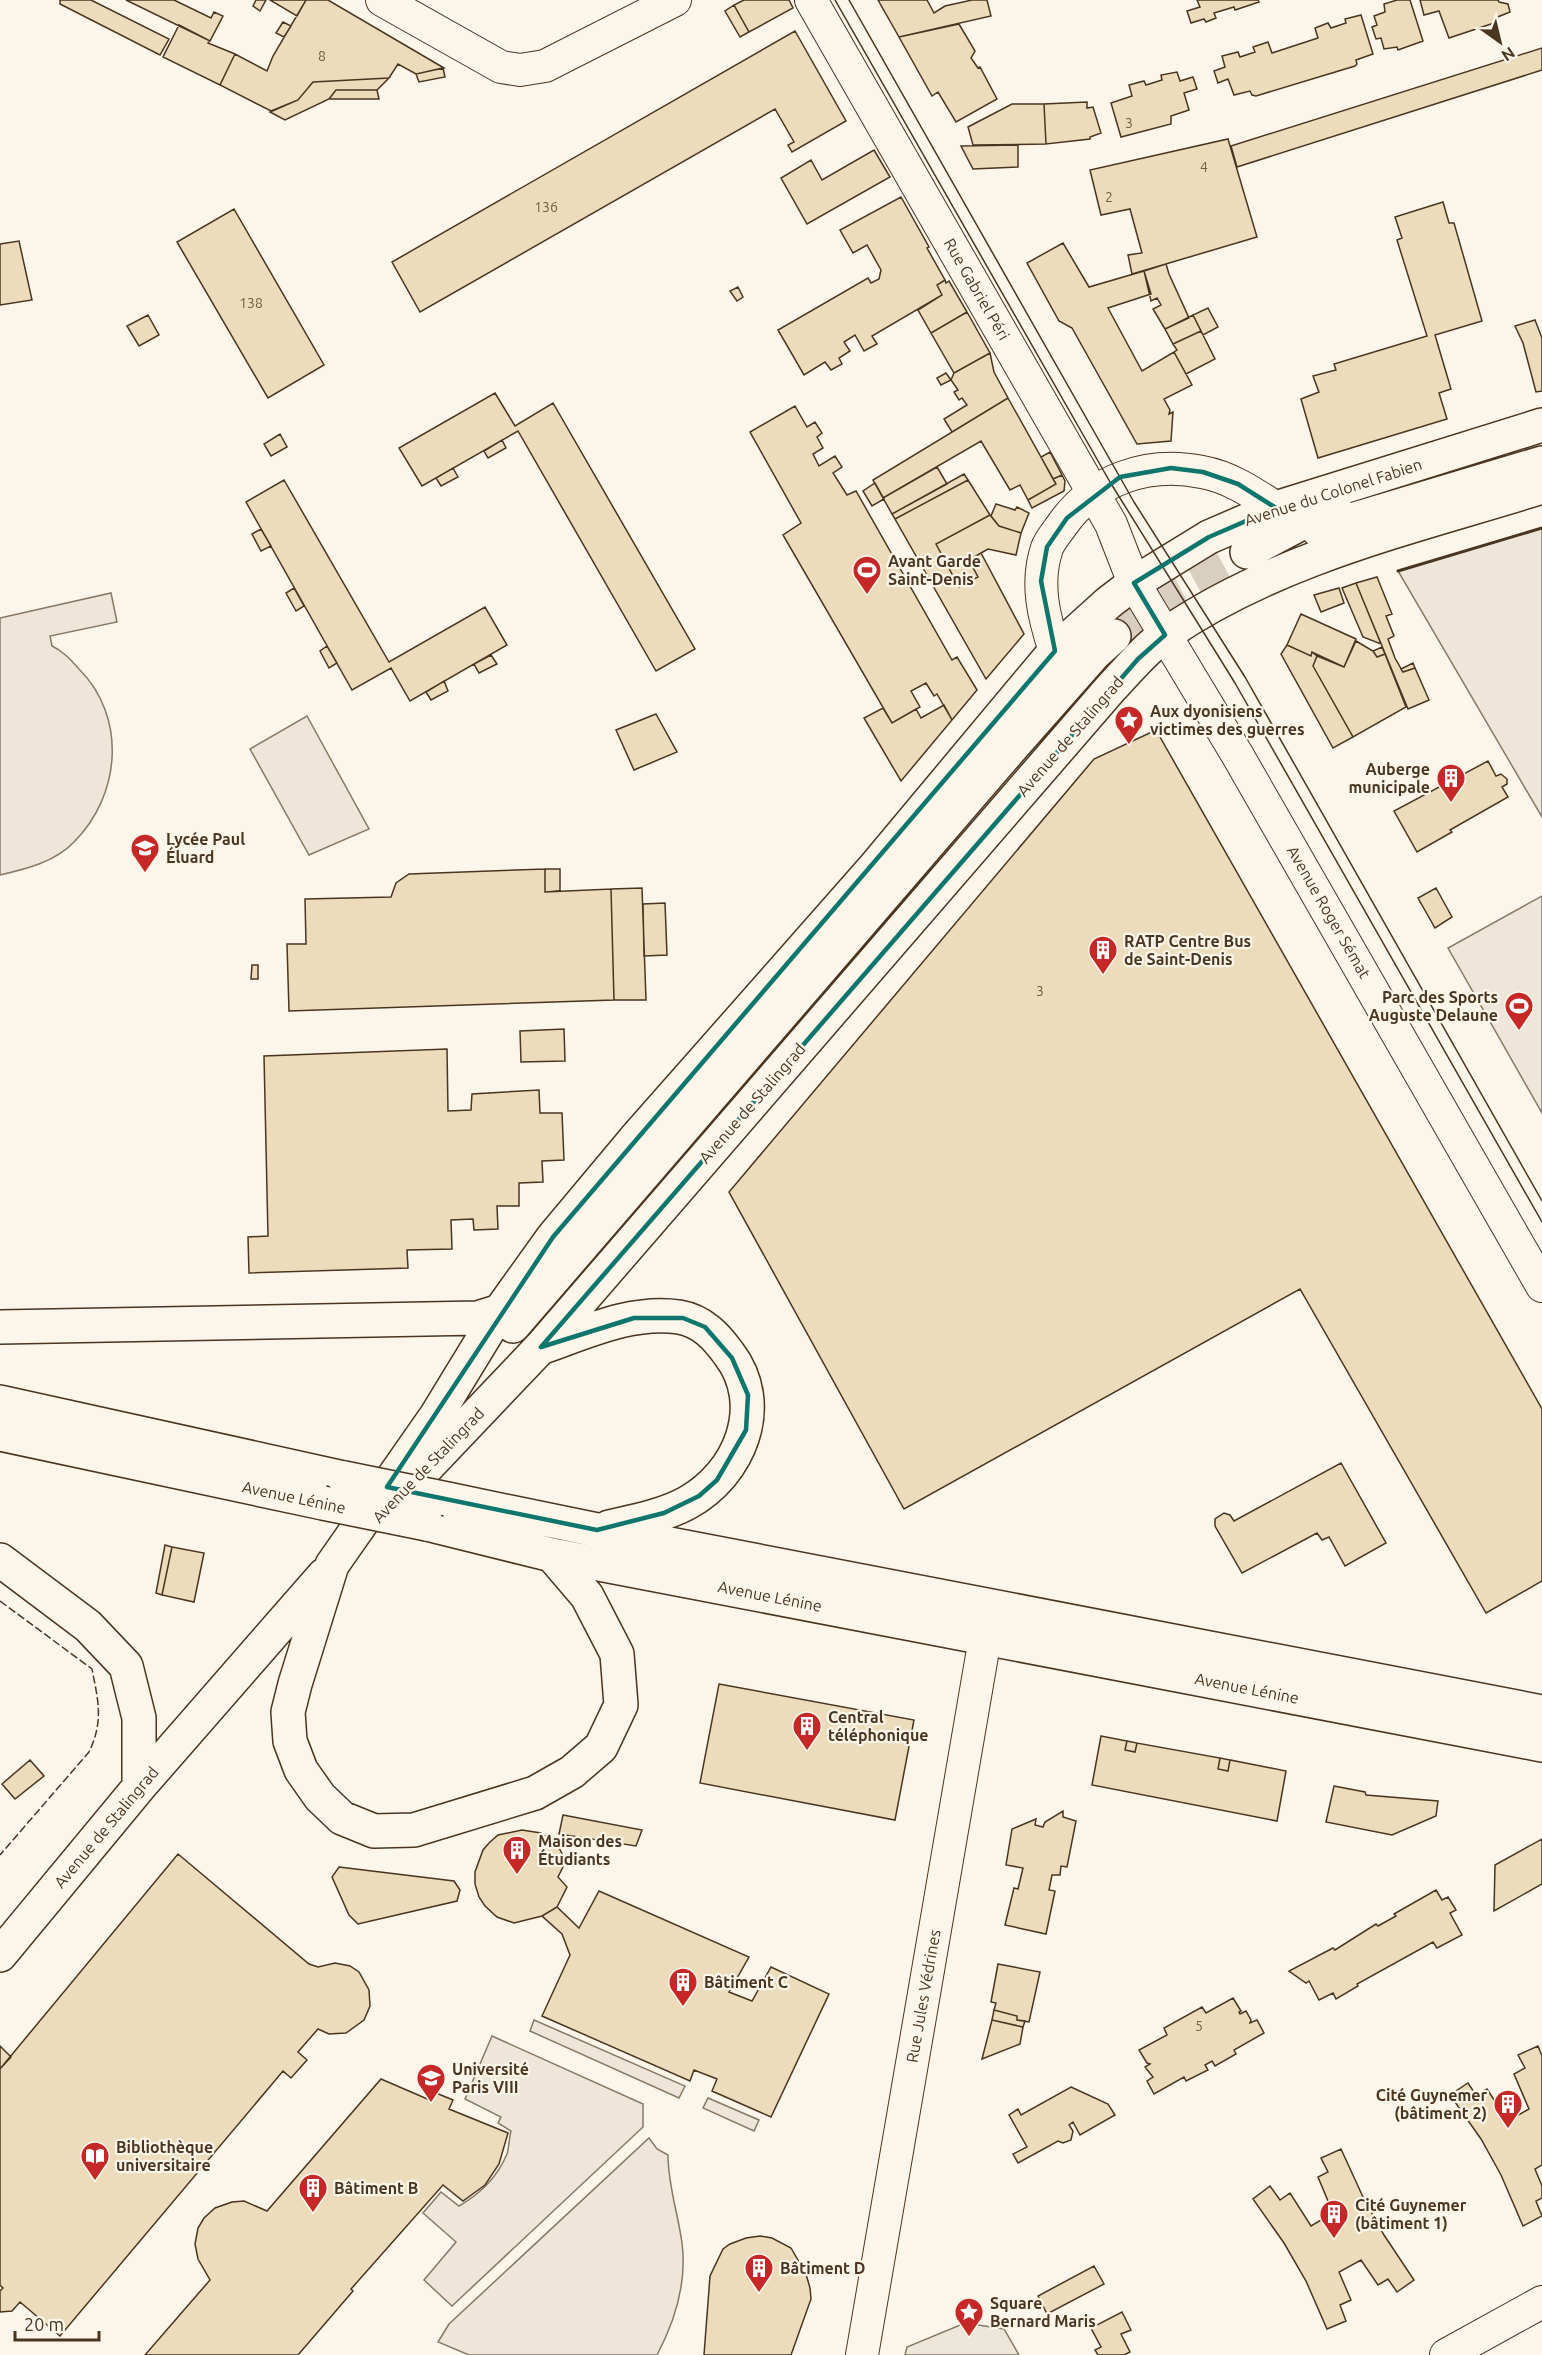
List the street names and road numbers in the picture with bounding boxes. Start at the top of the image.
street label: Rue Gabriel Péri [941,235,1013,343]
street label: Avenue du Colonel Fabien [1242,455,1424,529]
street label: Avenue de Stalingrad [1013,673,1127,799]
street label: Avenue Roger Sémat [1284,842,1375,982]
street label: Avenue de Stalingrad [695,1040,809,1166]
street label: Avenue de Stalingrad [369,1404,487,1526]
street label: Avenue Lénine [241,1477,347,1517]
street label: Avenue Lénine [716,1577,824,1615]
street label: Avenue Lénine [1193,1669,1301,1707]
street label: Avenue de Stalingrad [50,1763,162,1891]
street label: Rue Jules Védrines [902,1928,944,2064]

